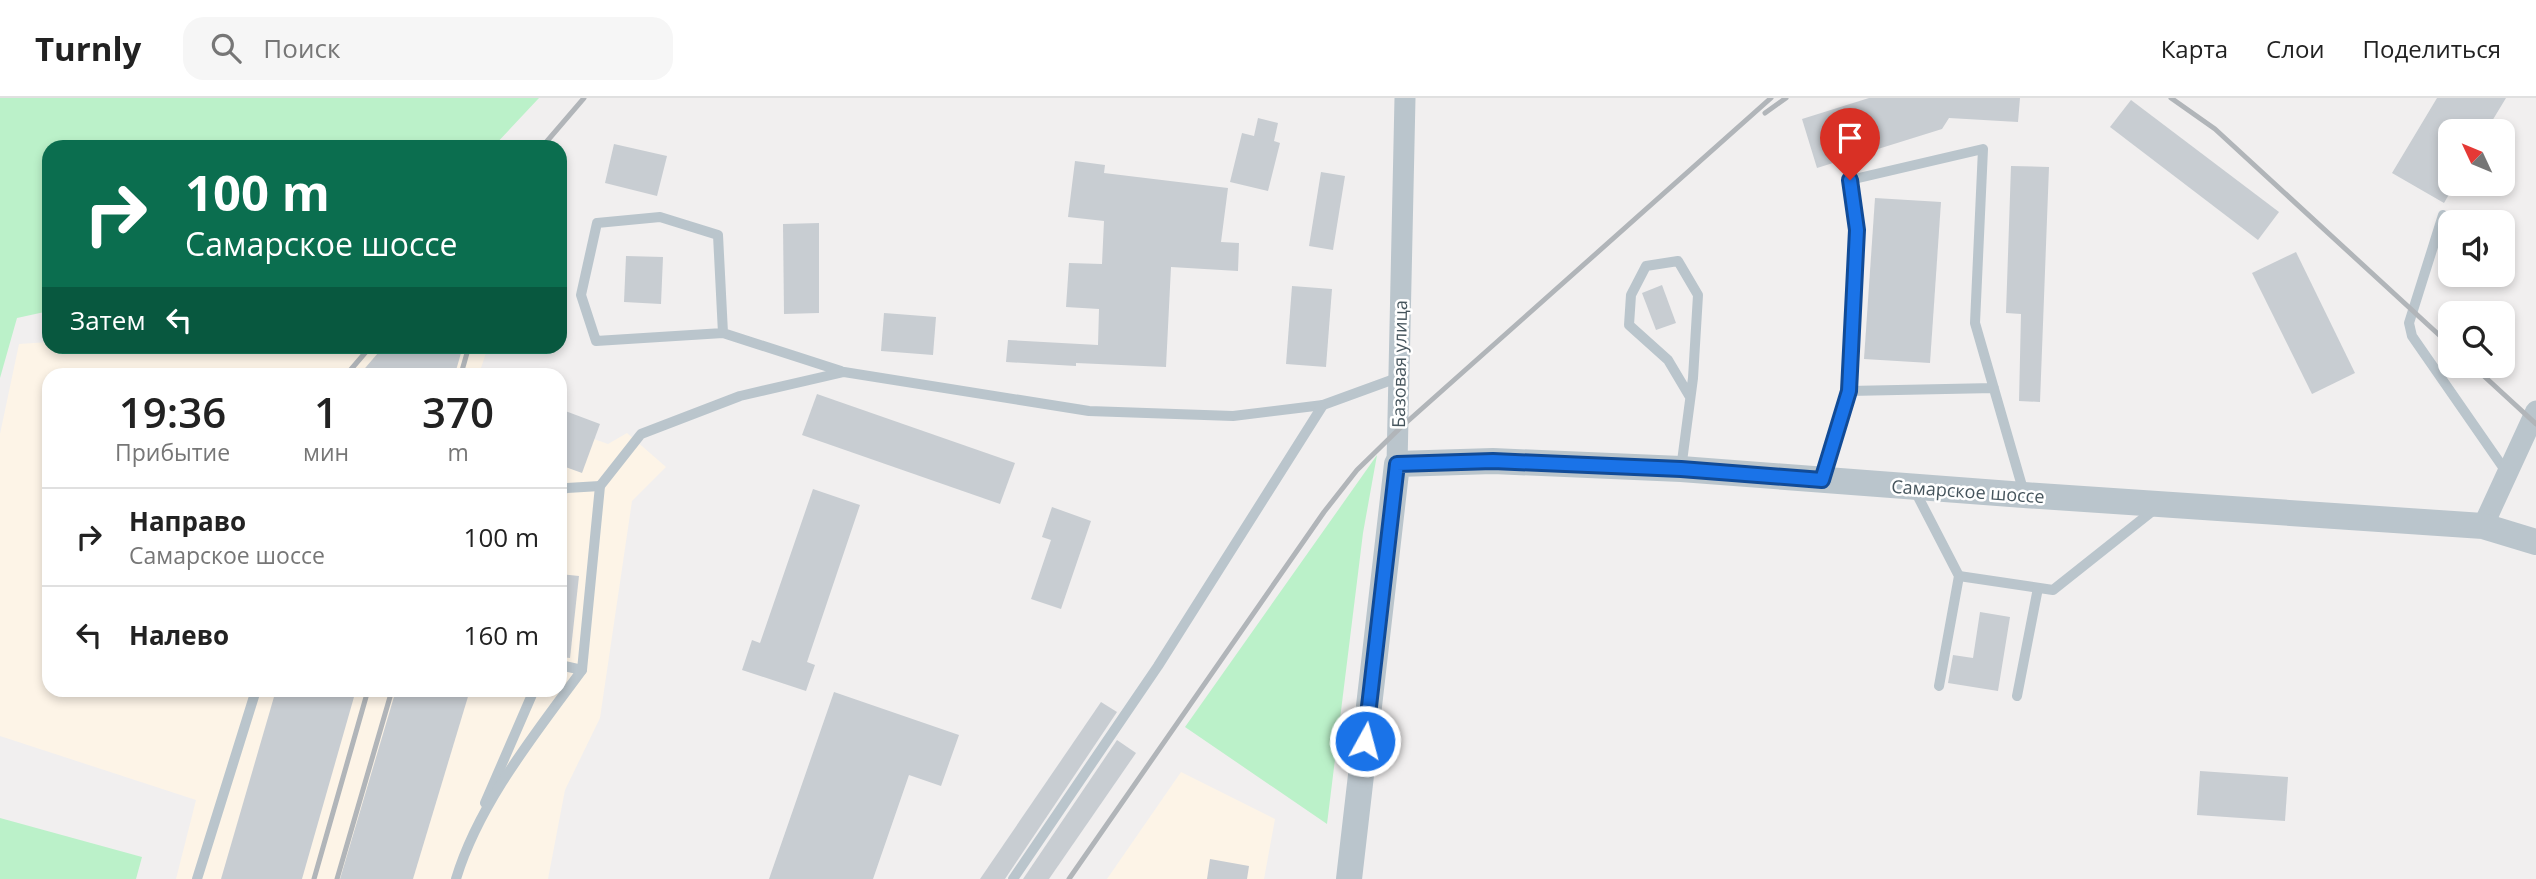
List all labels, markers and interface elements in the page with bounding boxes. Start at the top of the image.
search box [183,17,673,80]
text: Turnly [35,26,141,71]
icon: search [207,29,245,67]
text: Поиск [263,30,340,66]
text: Карта [2161,32,2228,65]
text: Слои [2266,32,2325,65]
text: Поделиться [2363,32,2501,65]
pin [1820,108,1880,180]
icon: arrive [1831,119,1869,157]
north arrow [2438,119,2515,196]
map controls [2438,119,2515,378]
text: 100 m [185,159,330,225]
icon: right [70,168,161,259]
button: sound [2438,210,2515,287]
text: Самарское шоссе [185,222,458,265]
street label: Базовая улица [1386,300,1412,428]
icon: left [160,301,198,339]
button: search [2438,301,2515,378]
text: Затем [70,302,146,338]
text: 19:36 [119,383,226,440]
text: 1 [314,383,338,440]
text: 370 [422,383,494,440]
text: Прибытие [115,436,230,468]
text: мин [303,436,349,468]
text: m [447,436,469,468]
street label: Самарское шоссе [1891,474,2045,508]
text: Направо [129,503,246,539]
icon: right [70,518,108,556]
text: 100 m [464,519,539,555]
text: Самарское шоссе [129,539,325,571]
icon: left [70,616,108,654]
text: Налево [129,617,229,653]
text: 160 m [464,617,539,653]
position arrow [1328,704,1402,778]

